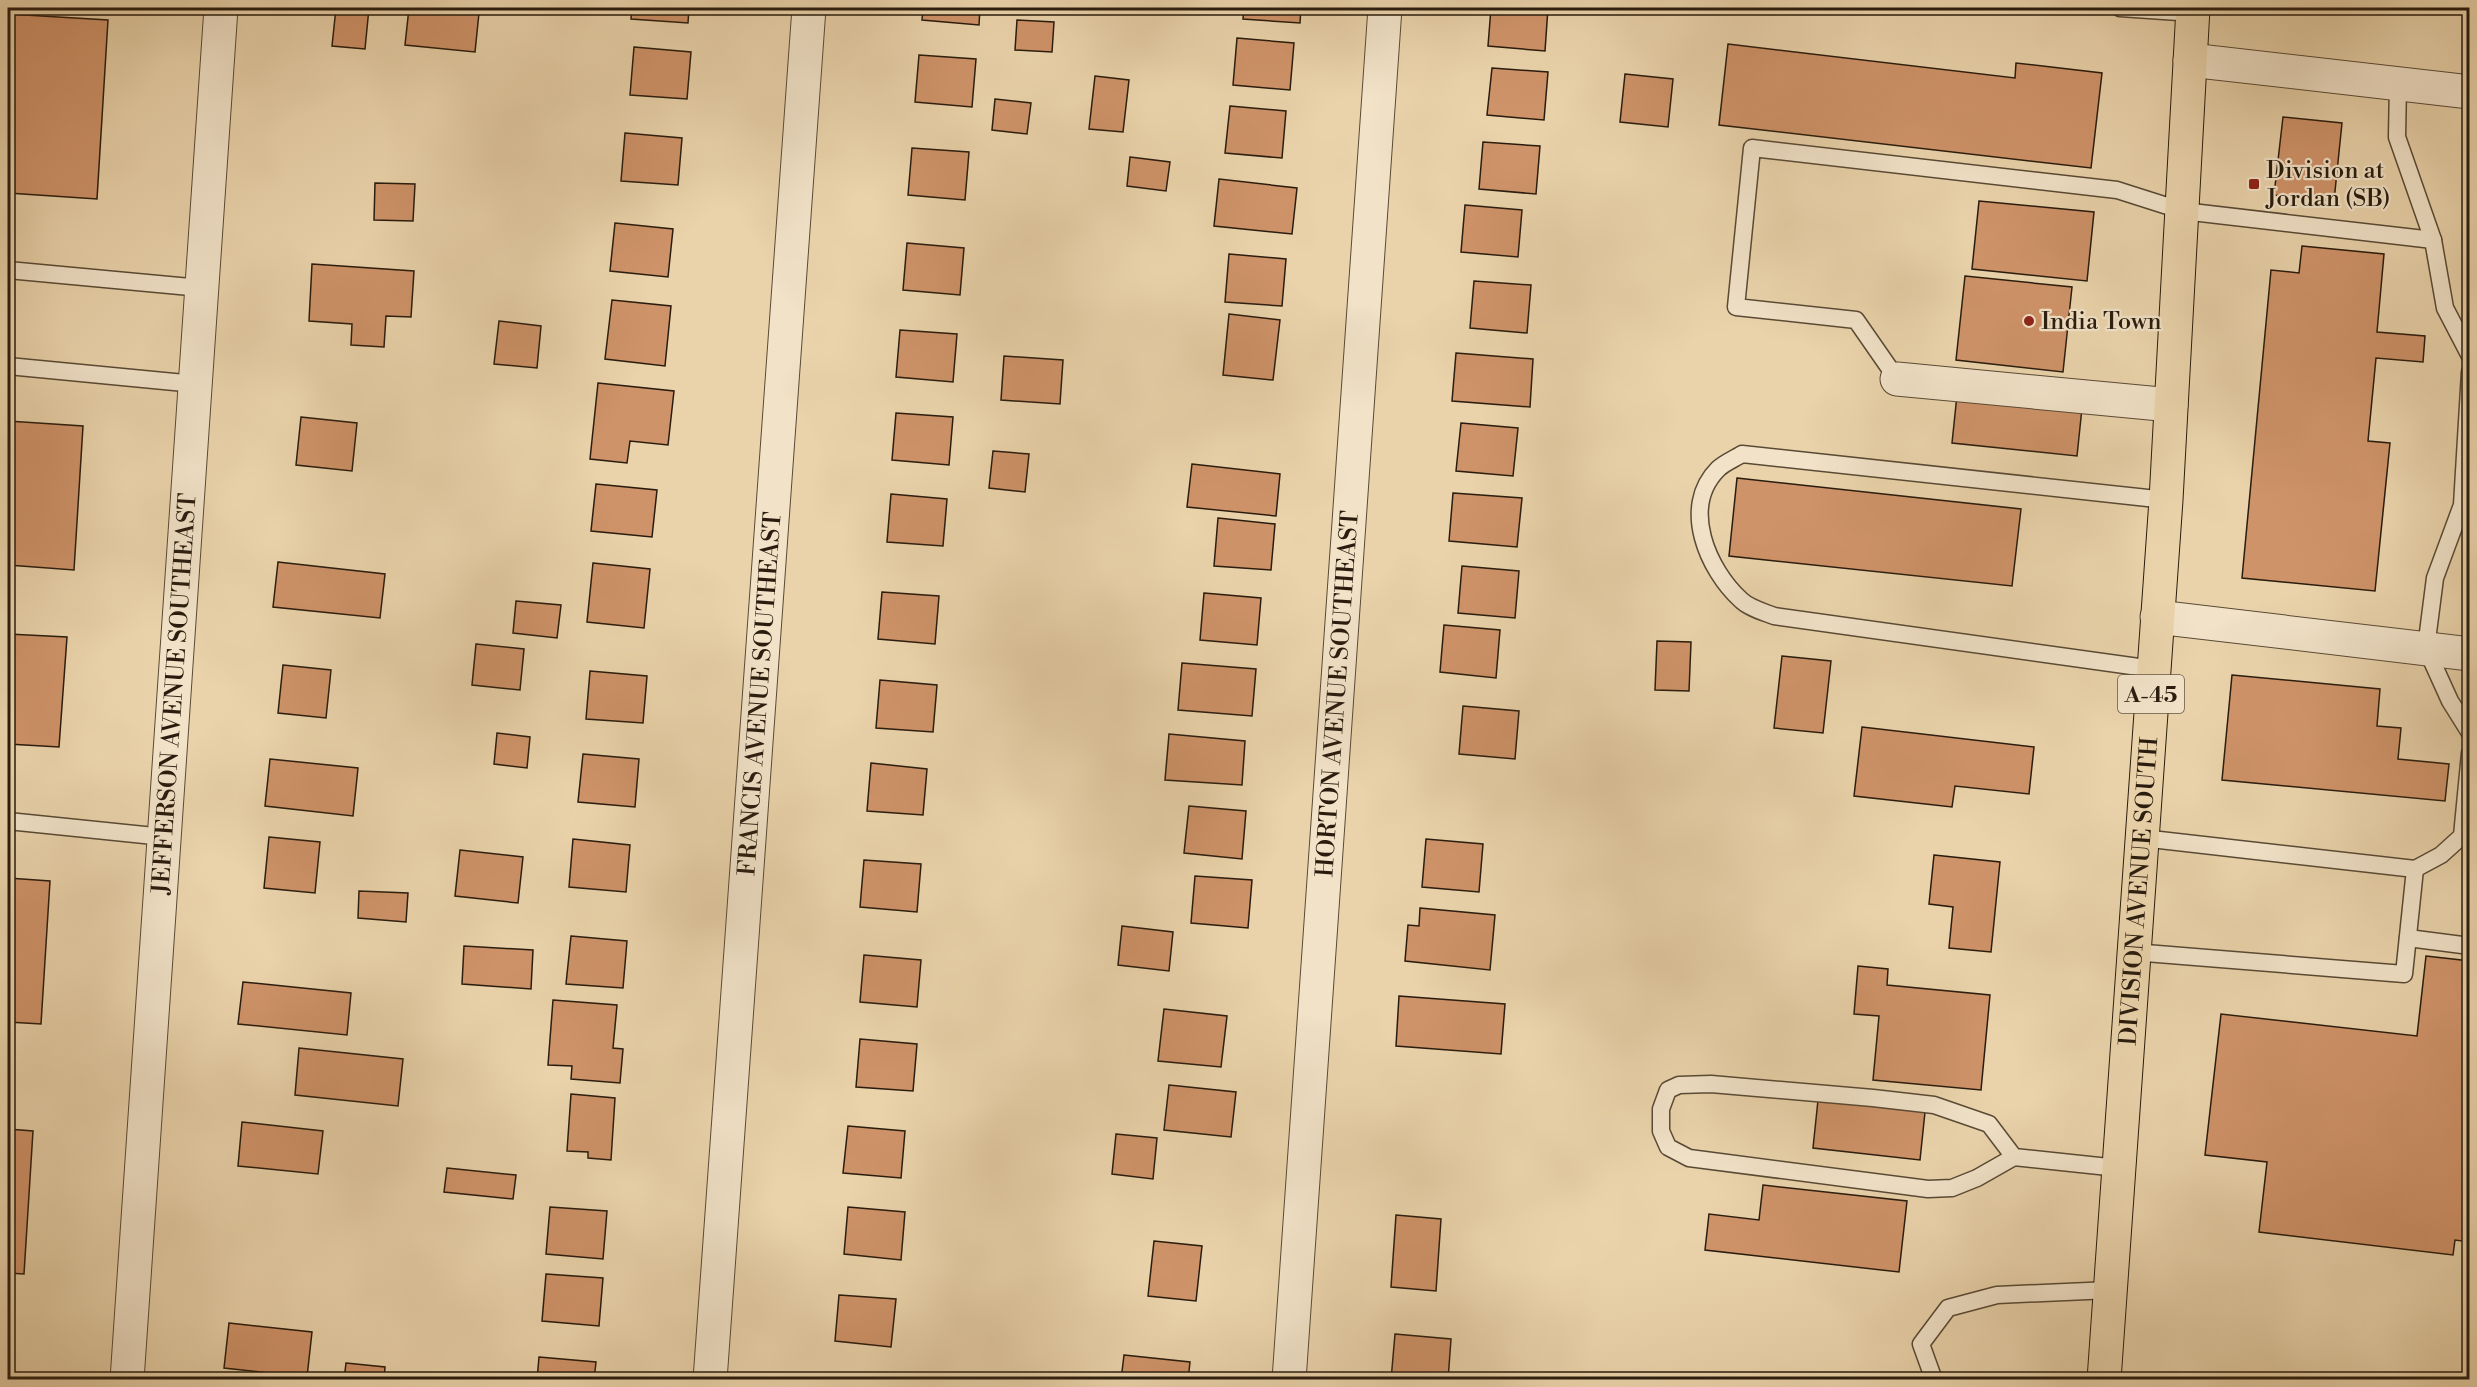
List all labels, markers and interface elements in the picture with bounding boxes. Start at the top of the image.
place label: Division at Jordan (SB) [2265,156,2390,214]
marker: Division at Jordan (SB) [2247,177,2261,191]
place label: India Town [2041,307,2162,337]
marker: India Town [2022,314,2036,328]
street label: JEFFERSON AVENUE SOUTHEAST [146,492,204,896]
street label: HORTON AVENUE SOUTHEAST [1310,509,1366,878]
street label: FRANCIS AVENUE SOUTHEAST [732,511,789,877]
road number: A-45 [2118,675,2184,713]
street label: DIVISION AVENUE SOUTH [2114,736,2165,1047]

